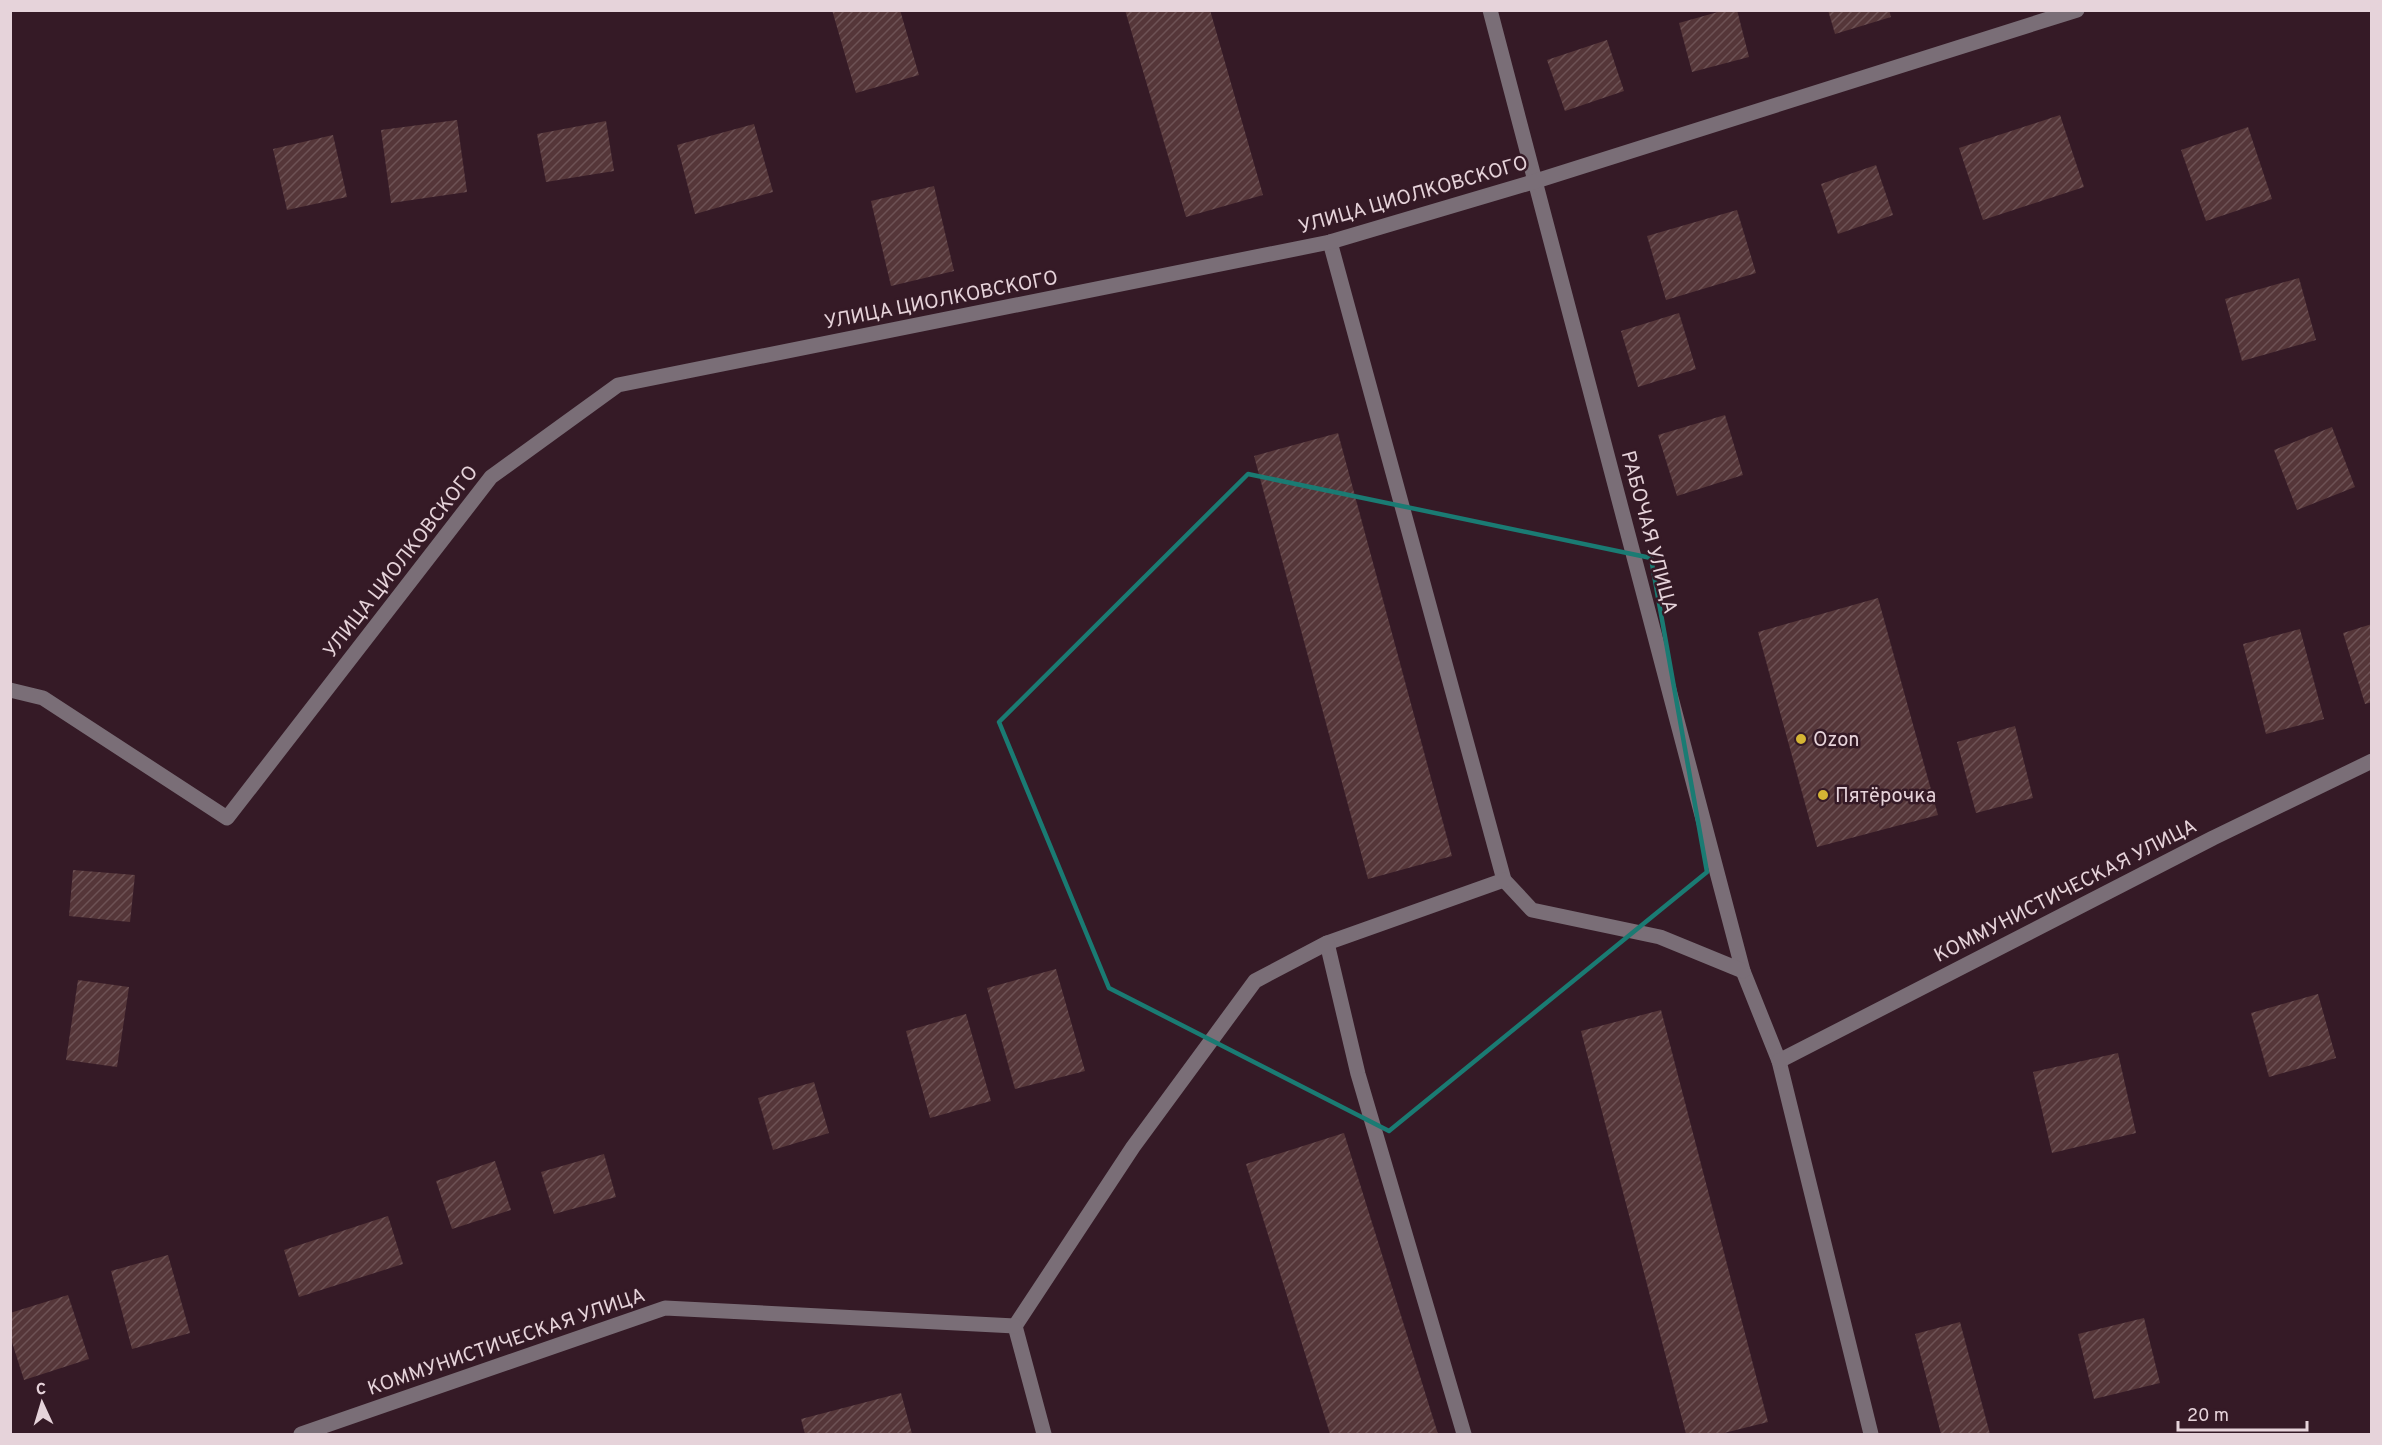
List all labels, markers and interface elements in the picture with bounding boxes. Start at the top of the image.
street label: УЛИЦА ЦИОЛКОВСКОГО [1296,151,1531,241]
street label: УЛИЦА ЦИОЛКОВСКОГО [822,266,1060,336]
street label: РАБОЧАЯ УЛИЦА [1614,448,1682,617]
street label: УЛИЦА ЦИОЛКОВСКОГО [318,461,485,664]
place label: Ozon [1813,728,1859,754]
marker: Ozon [1794,732,1808,746]
place label: Пятёрочка [1835,784,1936,810]
marker: Пятёрочка [1816,788,1830,802]
street label: КОММУНИСТИЧЕСКАЯ УЛИЦА [1930,814,2202,970]
street label: КОММУНИСТИЧЕСКАЯ УЛИЦА [364,1283,649,1403]
north arrow [12,1373,72,1433]
text: С [35,1380,47,1400]
scale bar [2178,1394,2307,1432]
text: 20 m [2187,1405,2229,1428]

